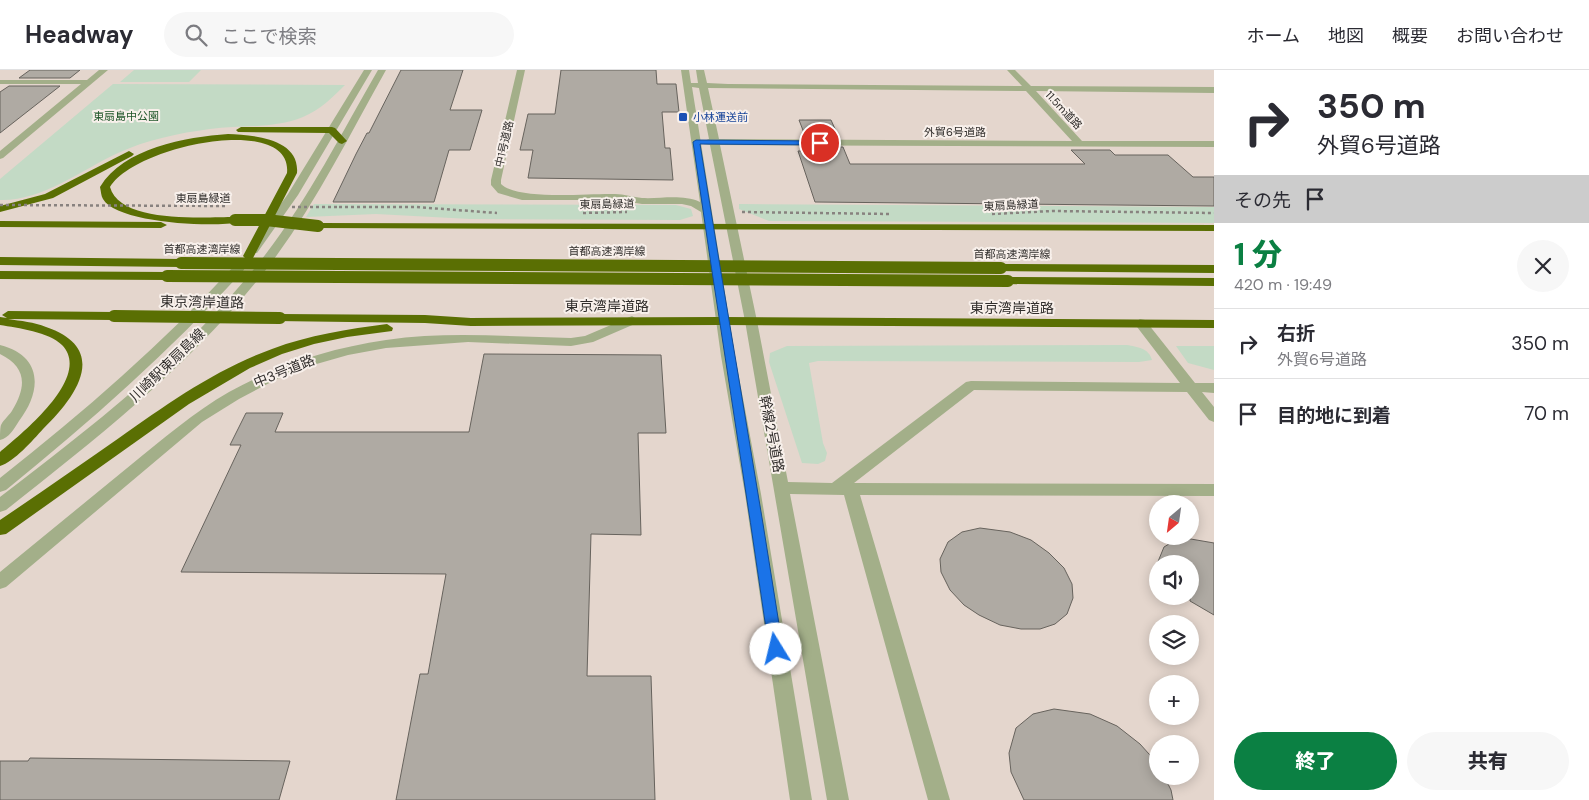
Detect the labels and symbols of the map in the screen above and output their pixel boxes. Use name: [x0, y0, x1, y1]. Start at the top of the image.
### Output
street label: 11.5m道路: [1043, 88, 1085, 132]
park label: 東扇島中公園: [93, 109, 159, 123]
place label: 小林運送前: [693, 110, 748, 124]
marker: 小林運送前: [677, 111, 689, 123]
street label: 中1号道路: [492, 119, 516, 169]
pin: [799, 122, 841, 164]
street label: 外貿6号道路: [924, 125, 986, 139]
street label: 東扇島緑道: [176, 191, 231, 205]
street label: 東扇島緑道: [579, 197, 635, 211]
street label: 東扇島緑道: [983, 197, 1039, 213]
street label: 首都高速湾岸線: [164, 242, 241, 256]
street label: 首都高速湾岸線: [569, 244, 646, 258]
street label: 首都高速湾岸線: [974, 247, 1051, 261]
street label: 東京湾岸道路: [160, 292, 244, 312]
street label: 東京湾岸道路: [565, 297, 649, 315]
street label: 東京湾岸道路: [970, 299, 1054, 317]
street label: 川崎駅東扇島線: [126, 324, 208, 406]
street label: 中3号道路: [251, 351, 317, 391]
street label: 幹線2号道路: [756, 394, 788, 474]
north arrow: [1149, 495, 1199, 545]
position arrow: [749, 622, 801, 674]

